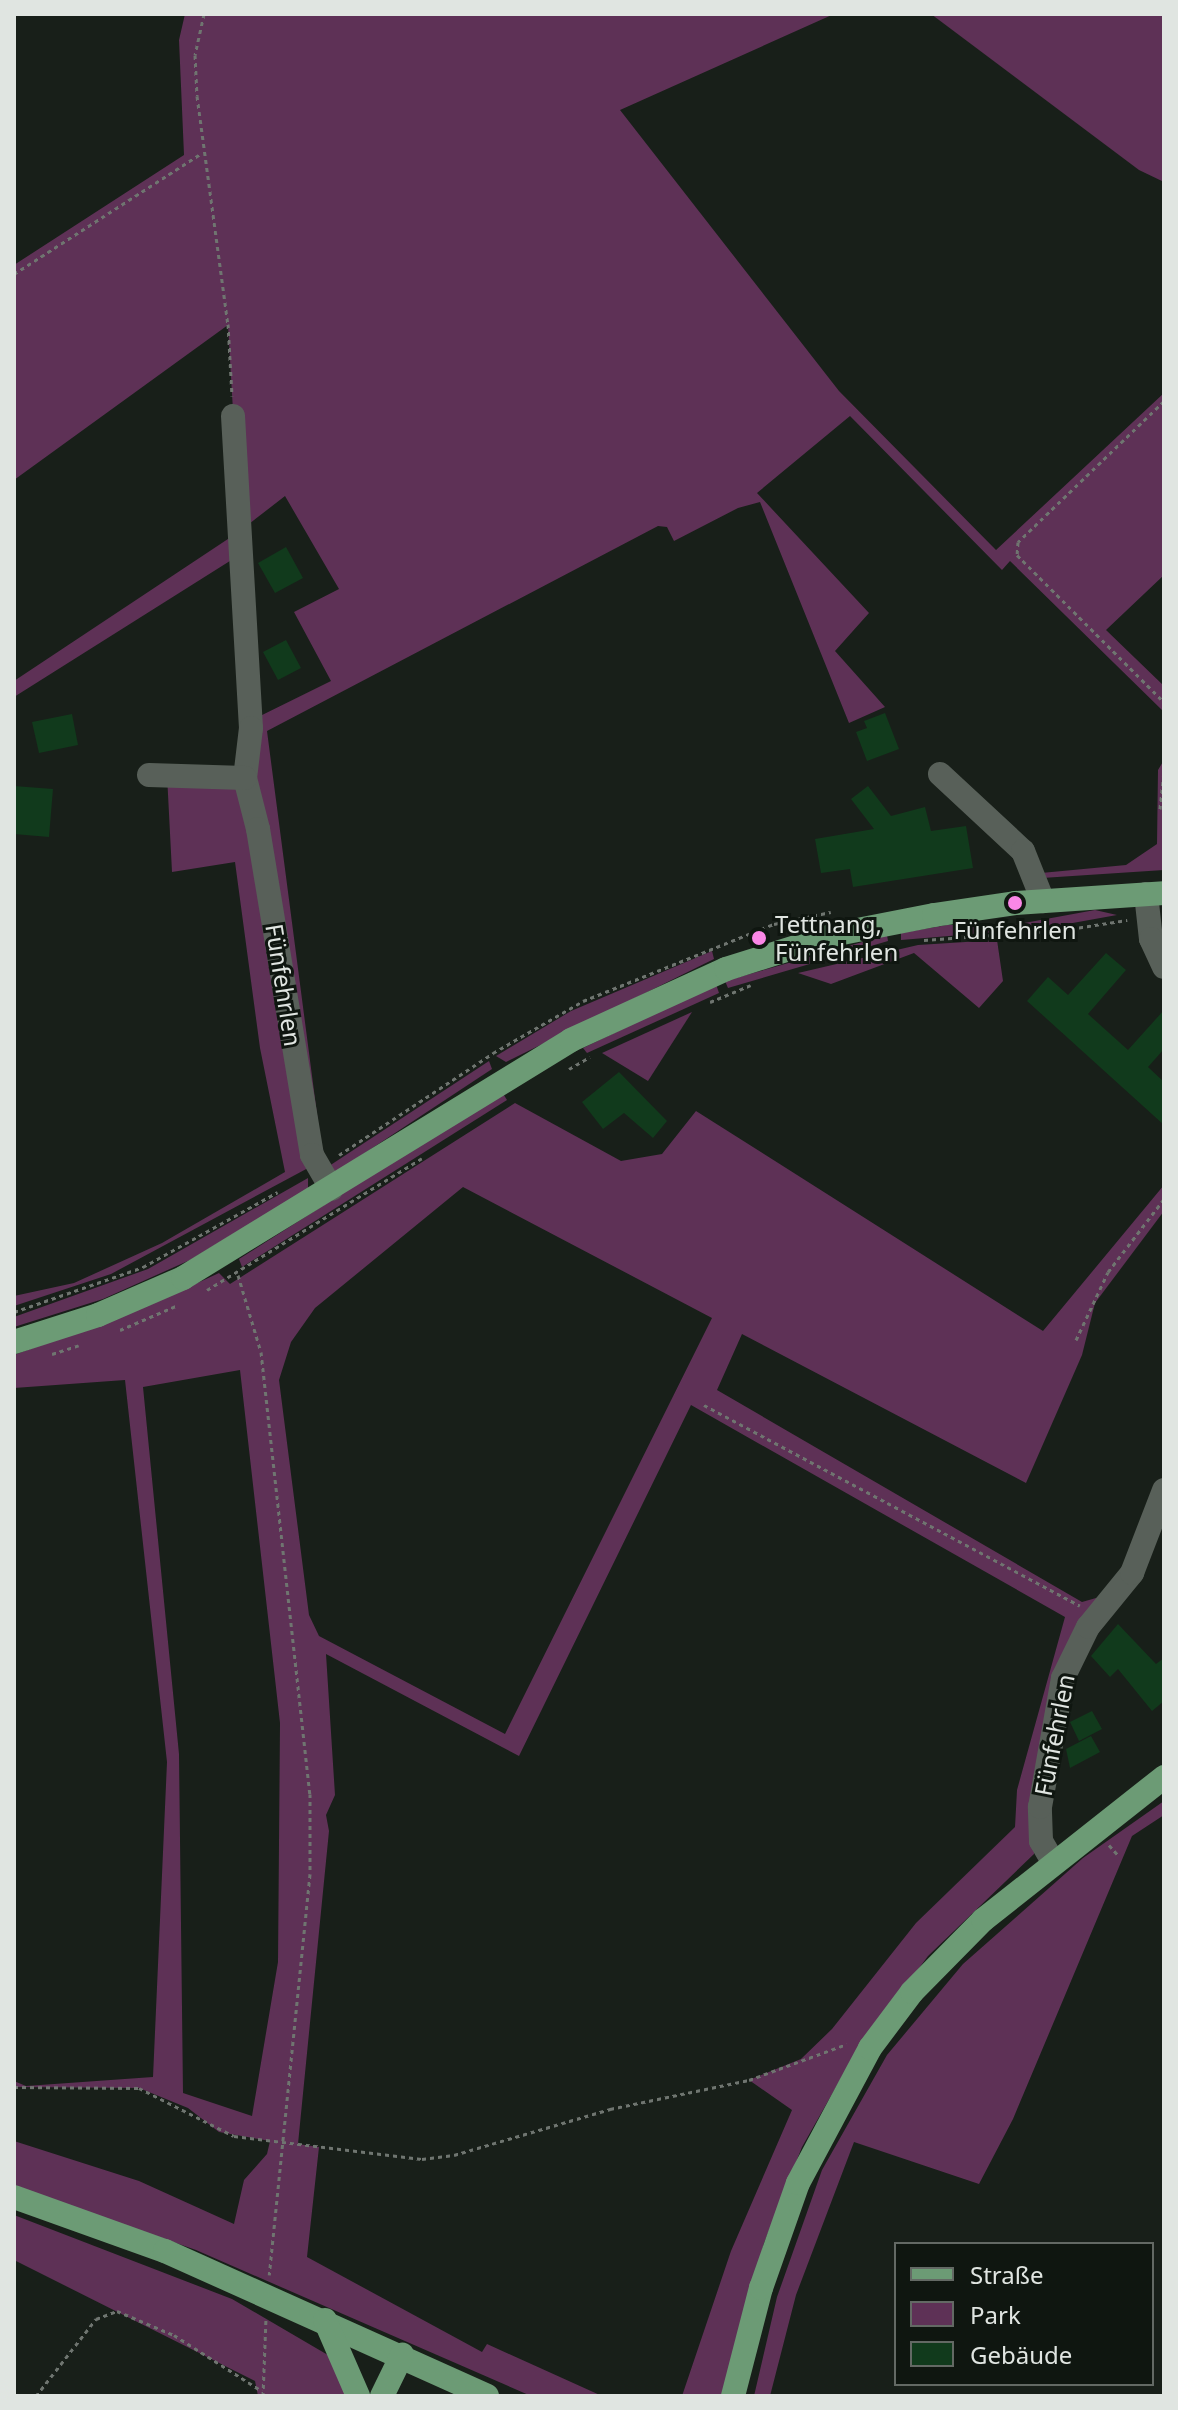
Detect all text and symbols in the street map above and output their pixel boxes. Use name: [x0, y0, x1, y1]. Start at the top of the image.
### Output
marker: Fünfehrlen: [1006, 894, 1024, 912]
place label: Tettnang, Fünfehrlen: [775, 910, 898, 966]
place label: Fünfehrlen: [953, 916, 1077, 944]
street label: Fünfehrlen: [260, 922, 308, 1048]
marker: Tettnang, Fünfehrlen: [750, 929, 768, 947]
street label: Fünfehrlen: [1028, 1672, 1080, 1798]
legend: [894, 2242, 1154, 2386]
text: Straße: [970, 2258, 1043, 2291]
text: Park: [970, 2298, 1021, 2331]
text: Gebäude: [970, 2338, 1072, 2371]

